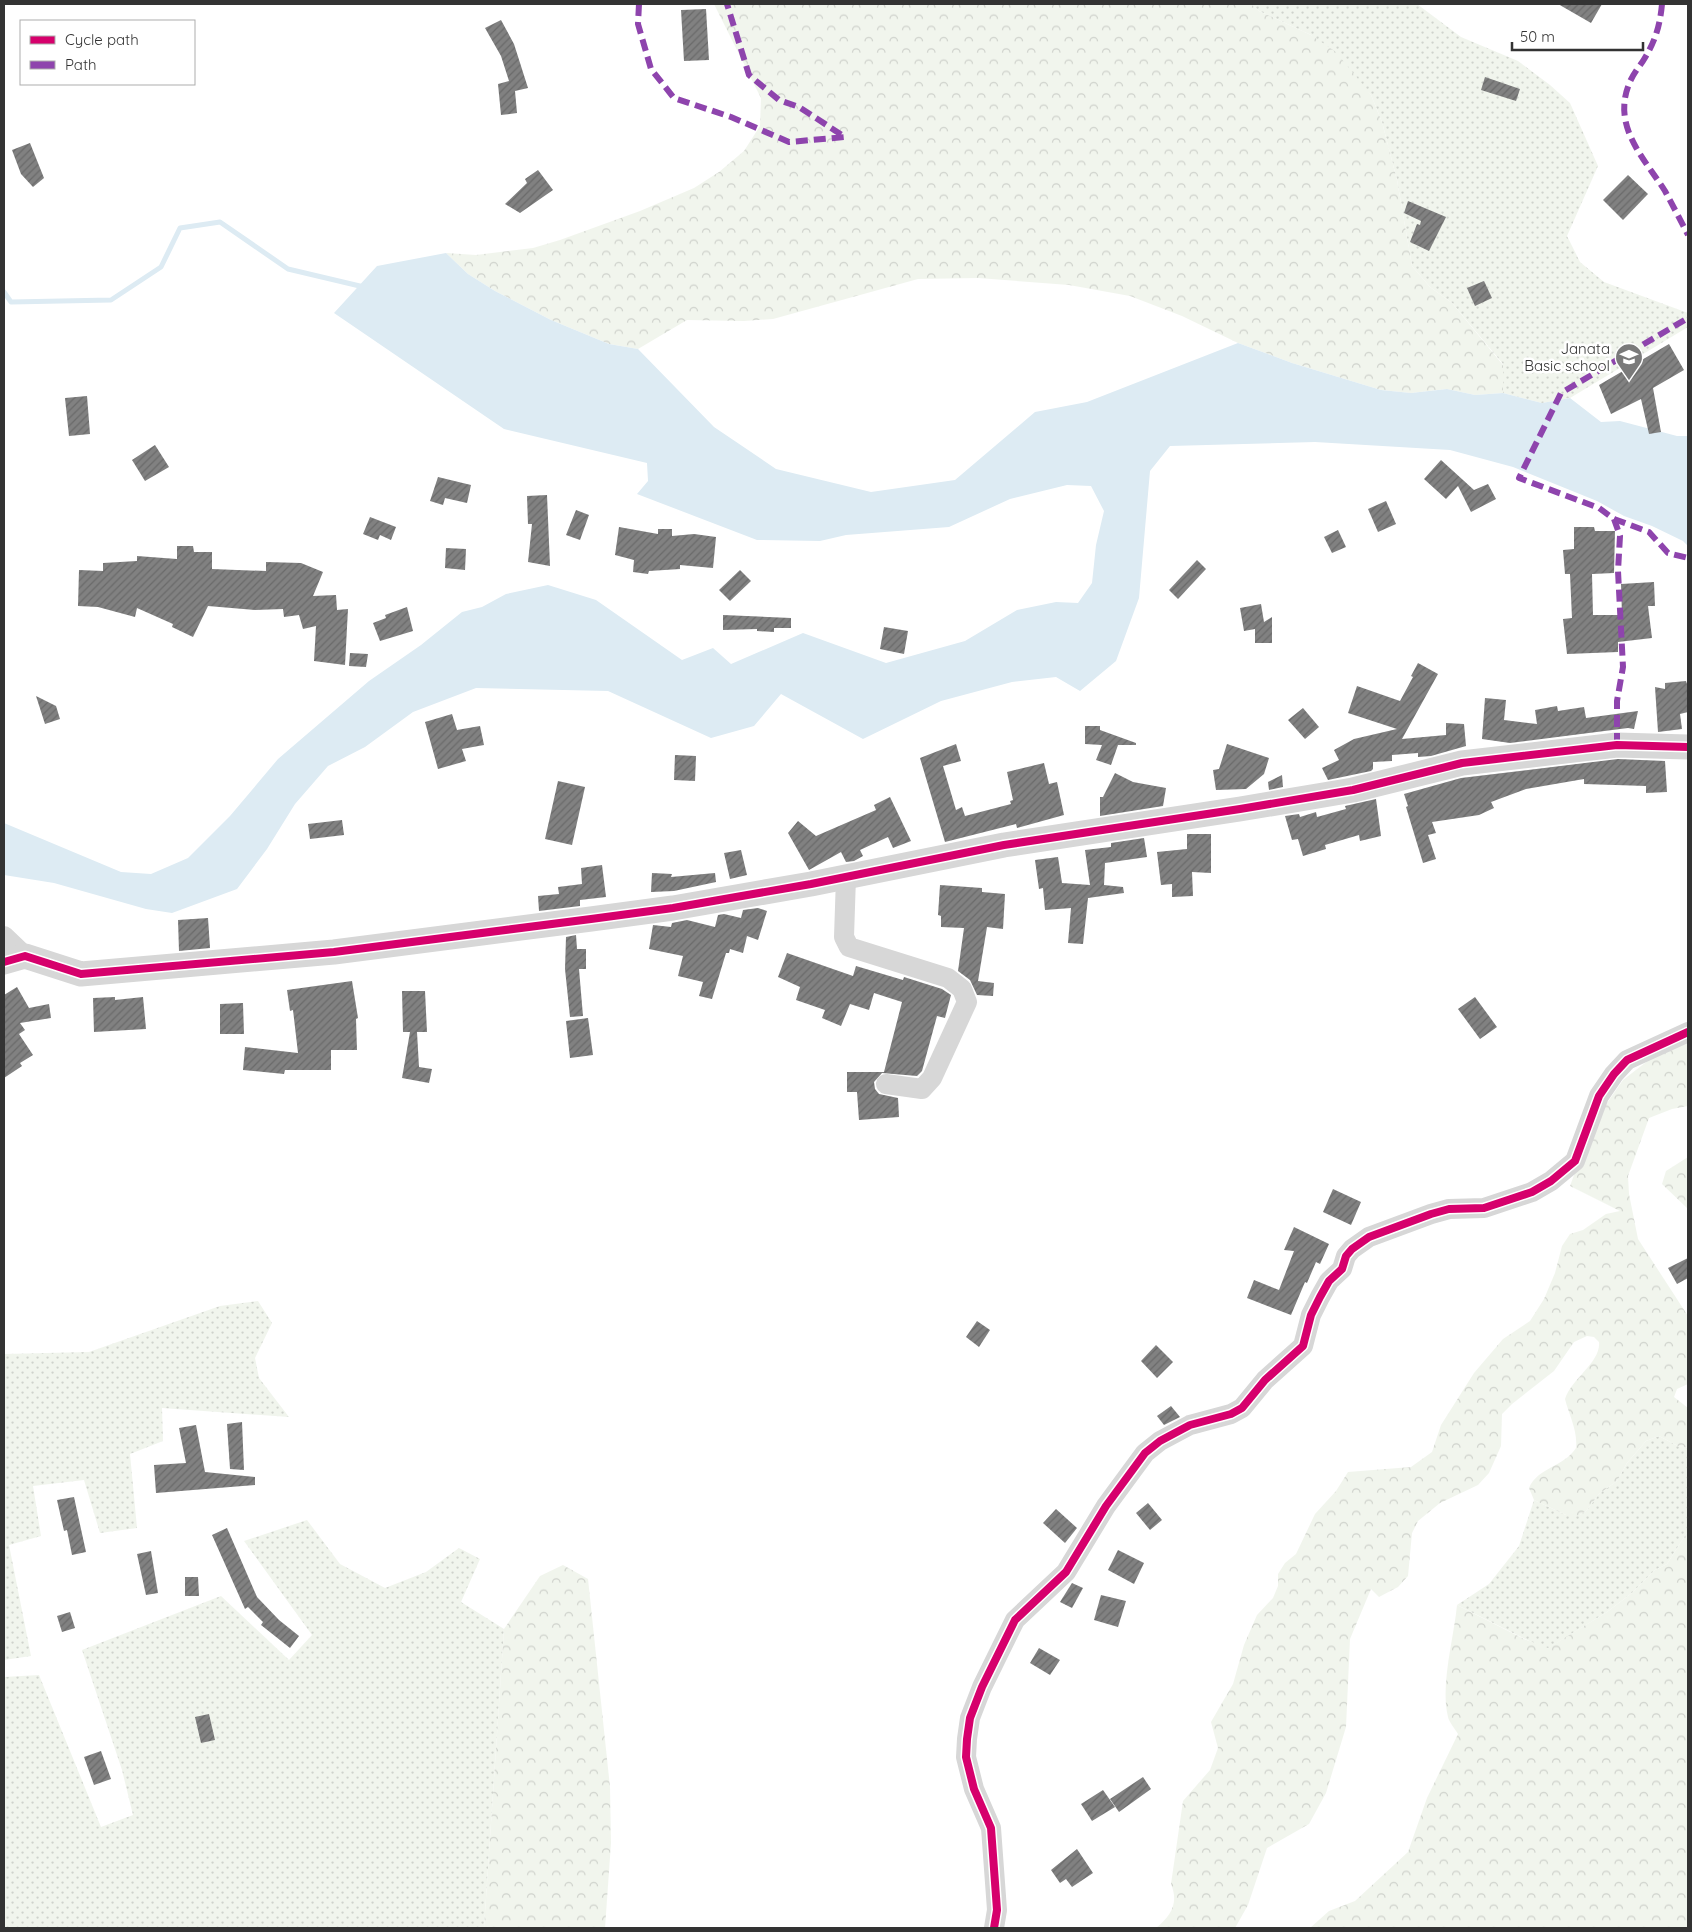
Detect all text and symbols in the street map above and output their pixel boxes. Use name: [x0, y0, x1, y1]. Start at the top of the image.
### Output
legend: [20, 20, 195, 85]
scale bar: [1512, 20, 1643, 52]
text: 50 m: [1520, 27, 1555, 46]
text: Cycle path: [65, 30, 139, 49]
text: Path: [65, 55, 97, 74]
place label: Janata Basic school: [1524, 339, 1610, 375]
school or university icon: Janata Basic school: [1614, 342, 1644, 381]

